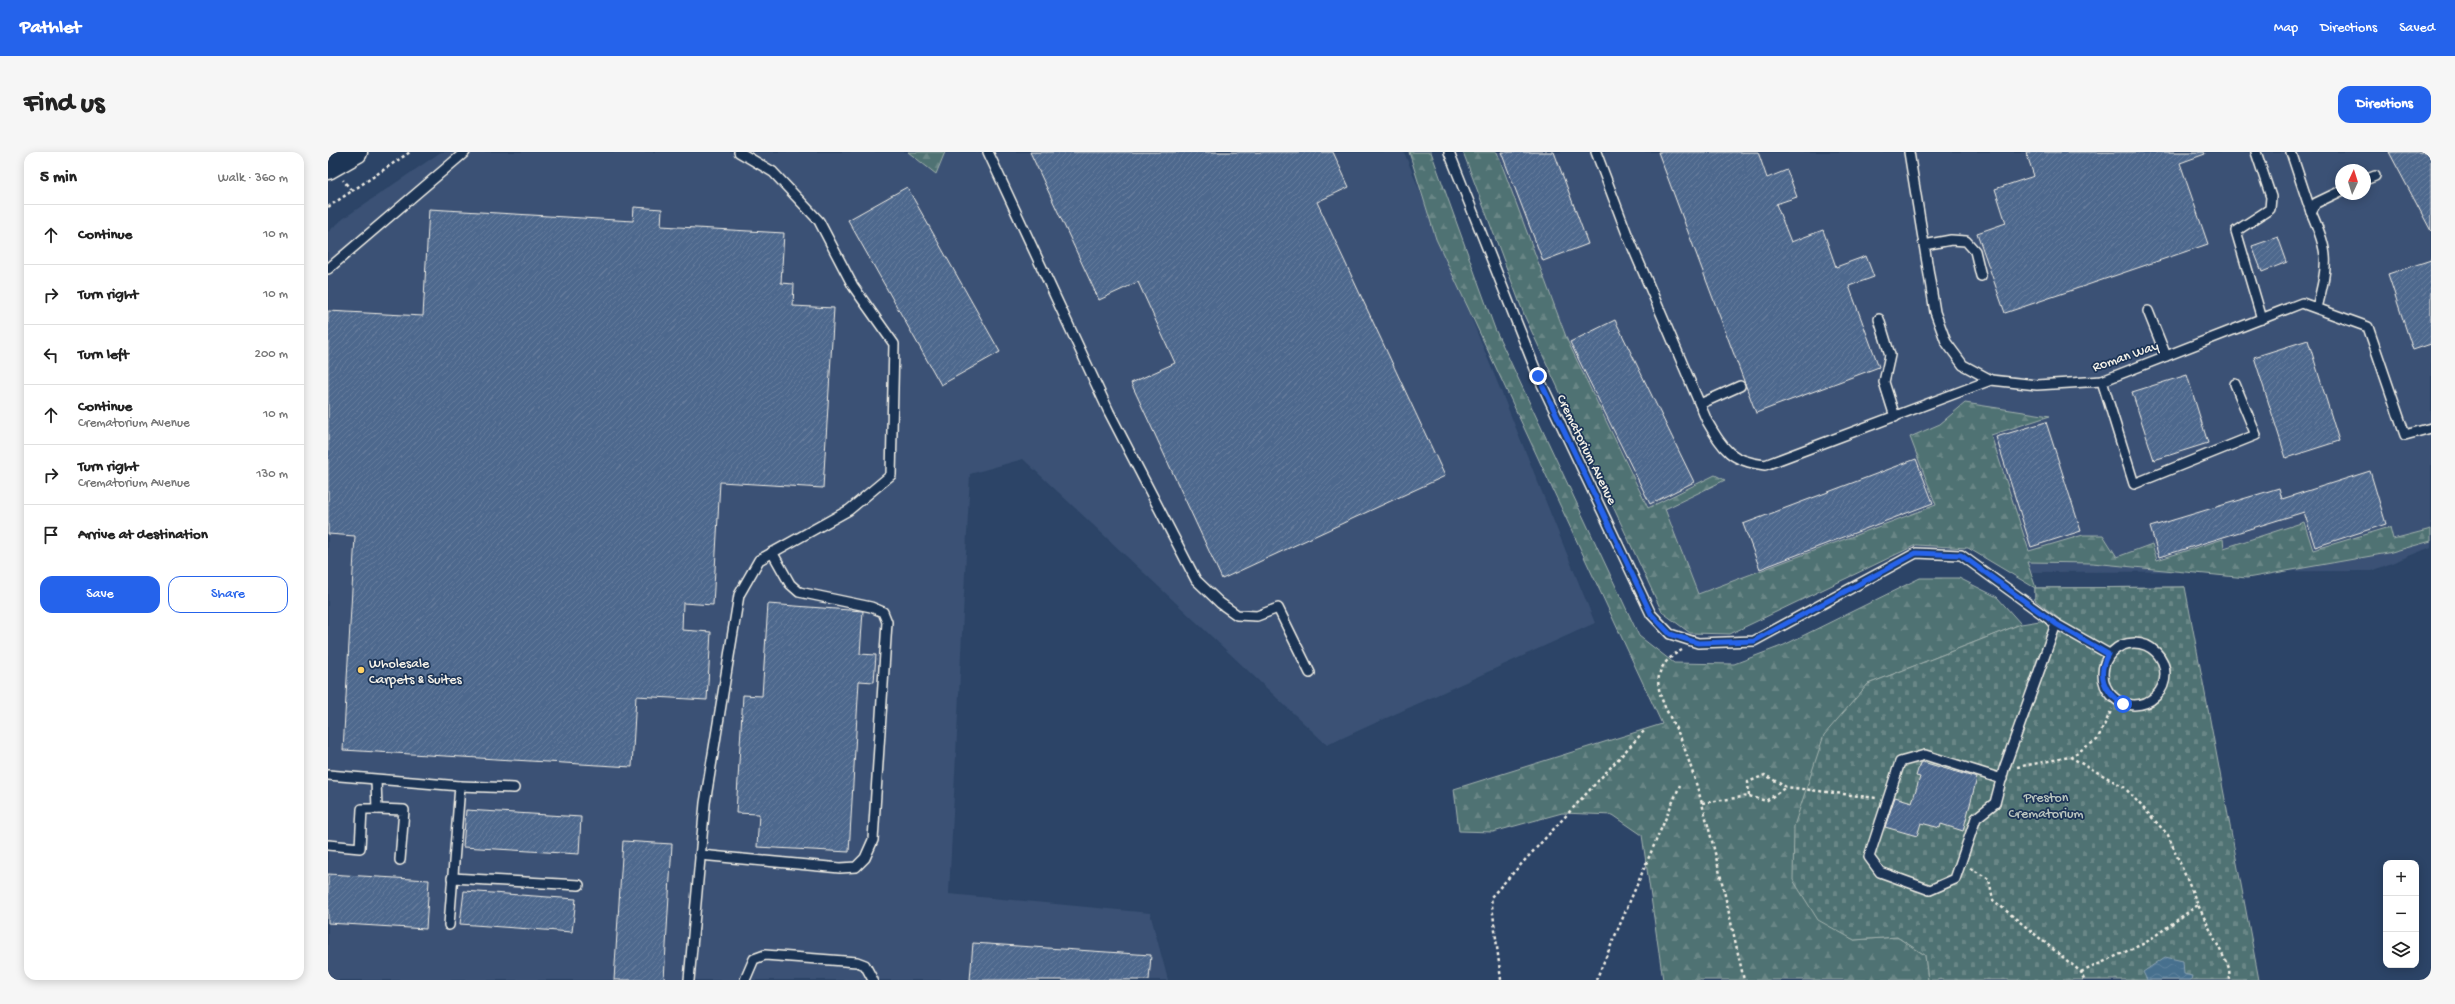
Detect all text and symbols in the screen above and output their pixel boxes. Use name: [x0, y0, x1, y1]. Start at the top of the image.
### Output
text: Pathlet: [20, 17, 81, 40]
text: Map: [2274, 20, 2298, 37]
text: Directions: [2320, 20, 2377, 37]
text: Saved: [2399, 20, 2435, 37]
button: Directions: [2338, 86, 2431, 123]
text: Find us: [24, 88, 104, 121]
north arrow: [2335, 164, 2371, 200]
text: 5 min: [40, 168, 77, 188]
text: Walk · 360 m: [218, 171, 288, 186]
icon: ahead: [40, 224, 62, 246]
text: Continue: [78, 226, 132, 244]
text: 10 m: [263, 227, 288, 242]
icon: right: [40, 284, 62, 306]
text: Turn right: [78, 286, 138, 304]
text: 10 m: [263, 287, 288, 302]
street label: Roman Way: [2090, 338, 2161, 377]
icon: left: [40, 344, 62, 366]
text: Turn left: [78, 346, 129, 364]
text: 200 m: [255, 347, 288, 362]
route end: [1529, 367, 1547, 385]
street label: Crematorium Avenue: [1552, 392, 1620, 509]
text: Continue: [78, 398, 132, 416]
icon: ahead: [40, 404, 62, 426]
text: 10 m: [263, 407, 288, 422]
text: Crematorium Avenue: [78, 416, 190, 431]
text: Turn right: [78, 458, 138, 476]
icon: right: [40, 464, 62, 486]
text: 130 m: [256, 467, 288, 482]
text: Crematorium Avenue: [78, 476, 190, 491]
icon: arrive: [40, 524, 62, 546]
text: Arrive at destination: [78, 526, 208, 544]
button: Save: [40, 576, 160, 613]
button: Share: [168, 576, 288, 613]
place label: Wholesale Carpets & Suites: [369, 656, 462, 689]
marker: Wholesale Carpets & Suites: [356, 665, 366, 675]
route start: [2114, 695, 2132, 713]
park label: Preston Crematorium: [2009, 790, 2084, 823]
map controls: [2383, 860, 2419, 968]
button: +: [2383, 860, 2419, 896]
button: −: [2383, 896, 2419, 932]
button: layers: [2383, 932, 2419, 968]

